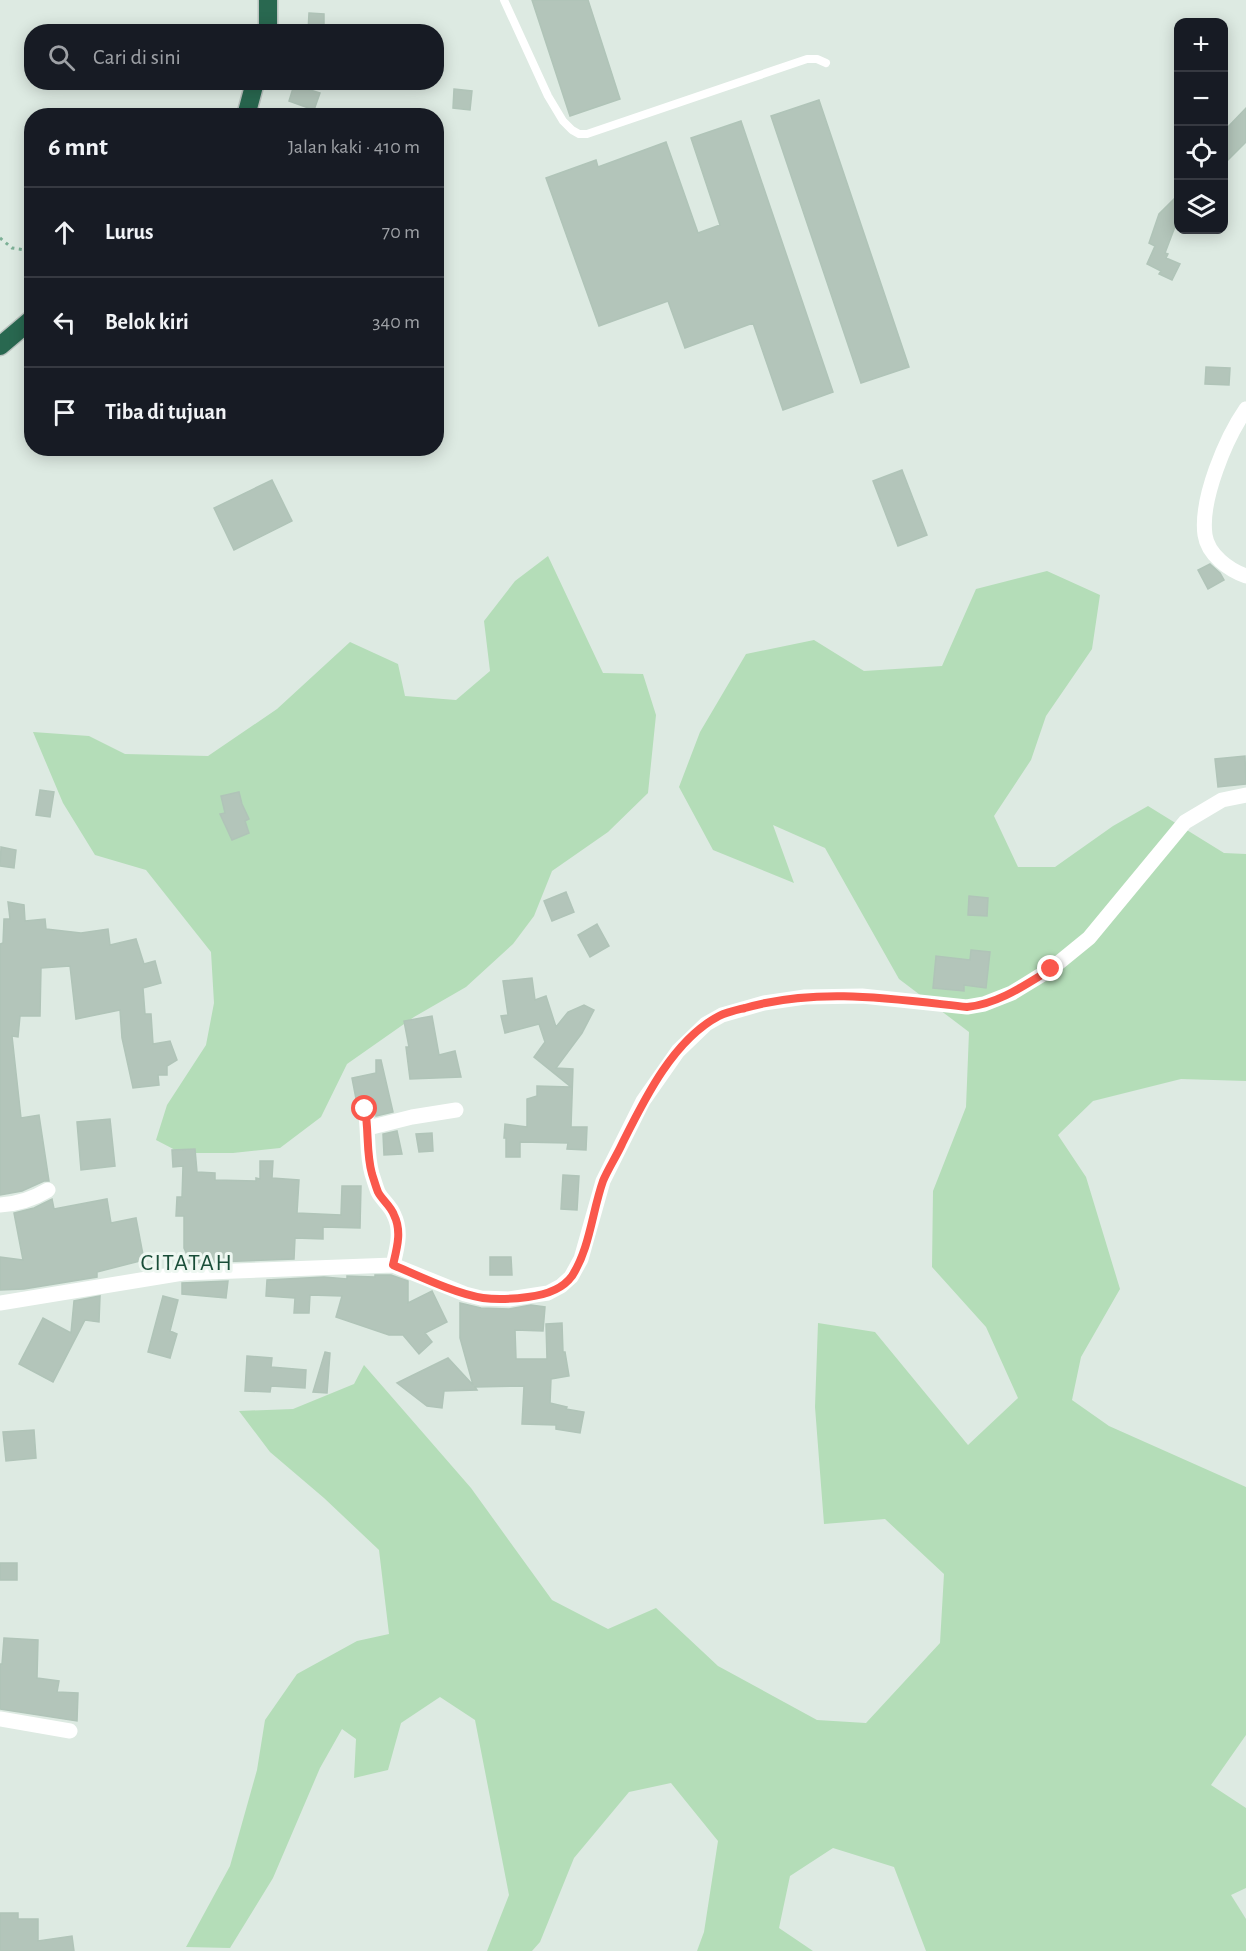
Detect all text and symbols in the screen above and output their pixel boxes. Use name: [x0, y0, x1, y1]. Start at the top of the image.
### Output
map controls: [1174, 18, 1228, 234]
button: +: [1174, 18, 1228, 72]
search box: [24, 24, 444, 90]
icon: search: [45, 41, 78, 74]
text: Cari di sini: [93, 46, 181, 68]
button: −: [1174, 72, 1228, 126]
button: locate: [1174, 126, 1228, 180]
text: 6 mnt: [48, 134, 108, 160]
text: Jalan kaki · 410 m: [288, 137, 420, 157]
button: layers: [1174, 180, 1228, 234]
icon: ahead: [48, 216, 81, 249]
text: Lurus: [105, 221, 154, 243]
text: 70 m: [382, 222, 420, 242]
icon: left: [48, 306, 81, 339]
text: Belok kiri: [105, 311, 189, 333]
text: 340 m: [372, 312, 420, 332]
icon: arrive: [48, 396, 81, 429]
text: Tiba di tujuan: [105, 401, 227, 423]
route end: [1037, 955, 1063, 981]
route start: [351, 1095, 377, 1121]
district label: CITATAH: [141, 1251, 233, 1275]

